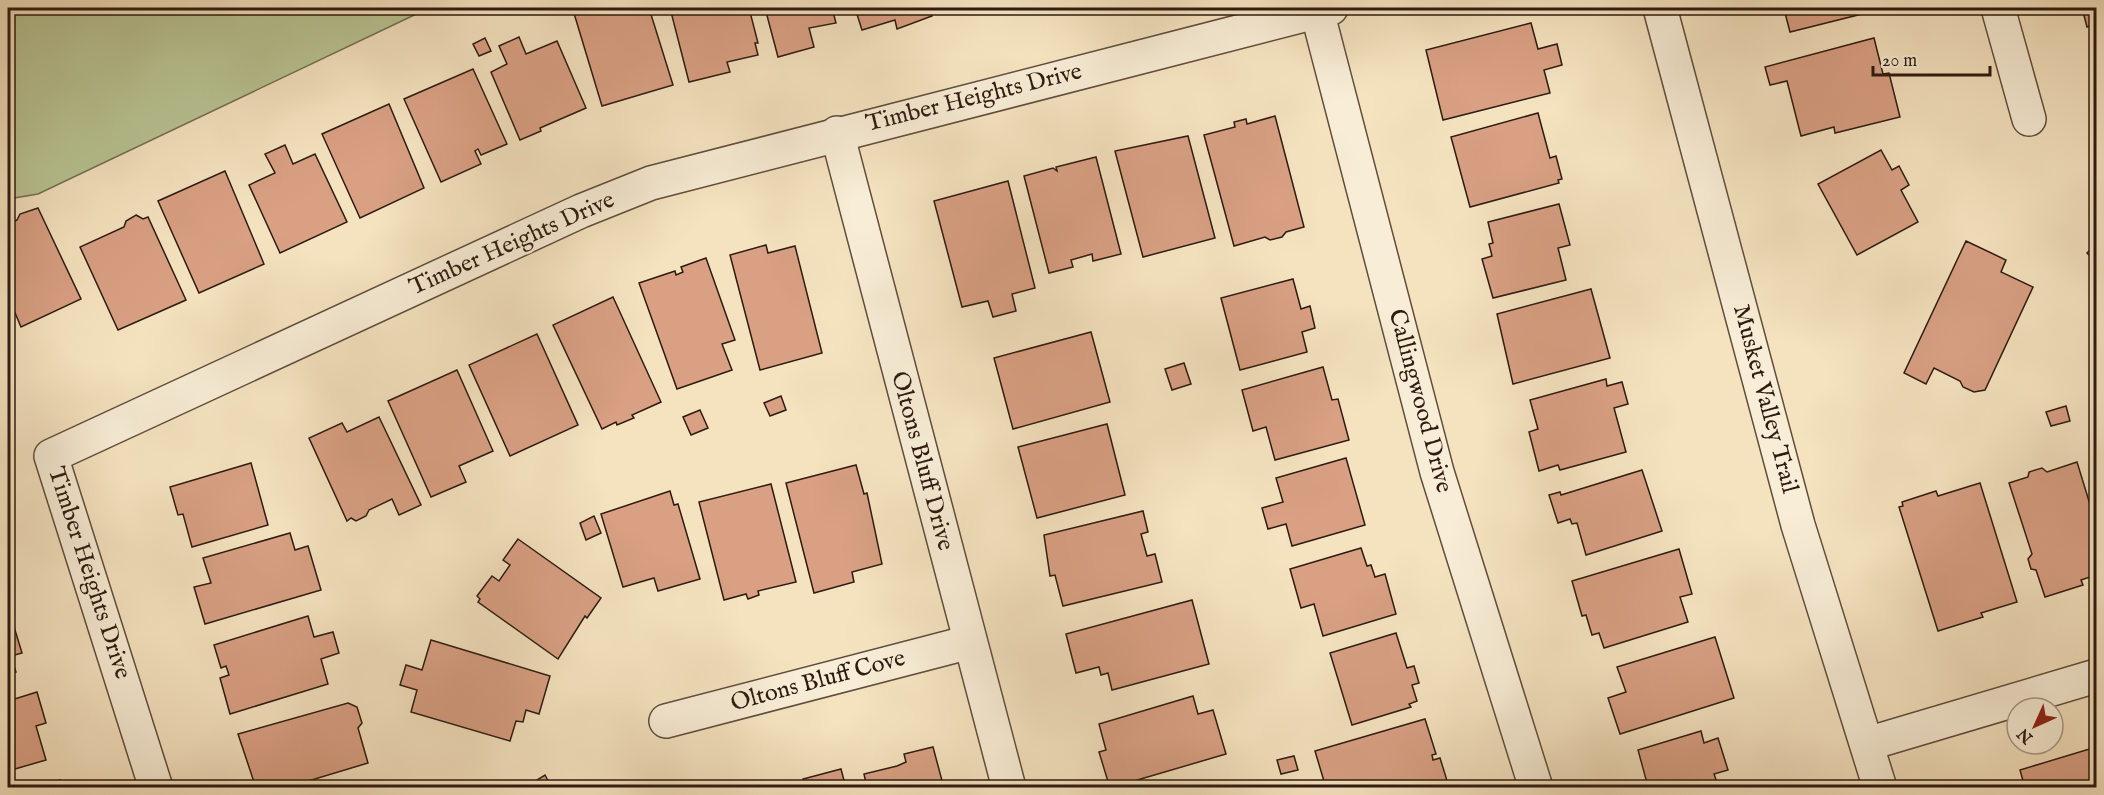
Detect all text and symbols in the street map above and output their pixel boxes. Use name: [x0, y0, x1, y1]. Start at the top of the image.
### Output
scale bar: [1873, 39, 1990, 77]
text: 20 m: [1882, 50, 1917, 73]
street label: Timber Heights Drive: [863, 56, 1085, 140]
street label: Timber Heights Drive: [405, 185, 619, 303]
street label: Musket Valley Trail: [1725, 301, 1805, 497]
street label: Callingwood Drive: [1381, 306, 1459, 496]
street label: Oltons Bluff Drive: [883, 368, 961, 554]
street label: Timber Heights Drive: [40, 463, 138, 683]
street label: Oltons Bluff Cove: [727, 643, 909, 719]
north arrow: [2005, 696, 2065, 756]
text: N: [2014, 723, 2038, 748]

